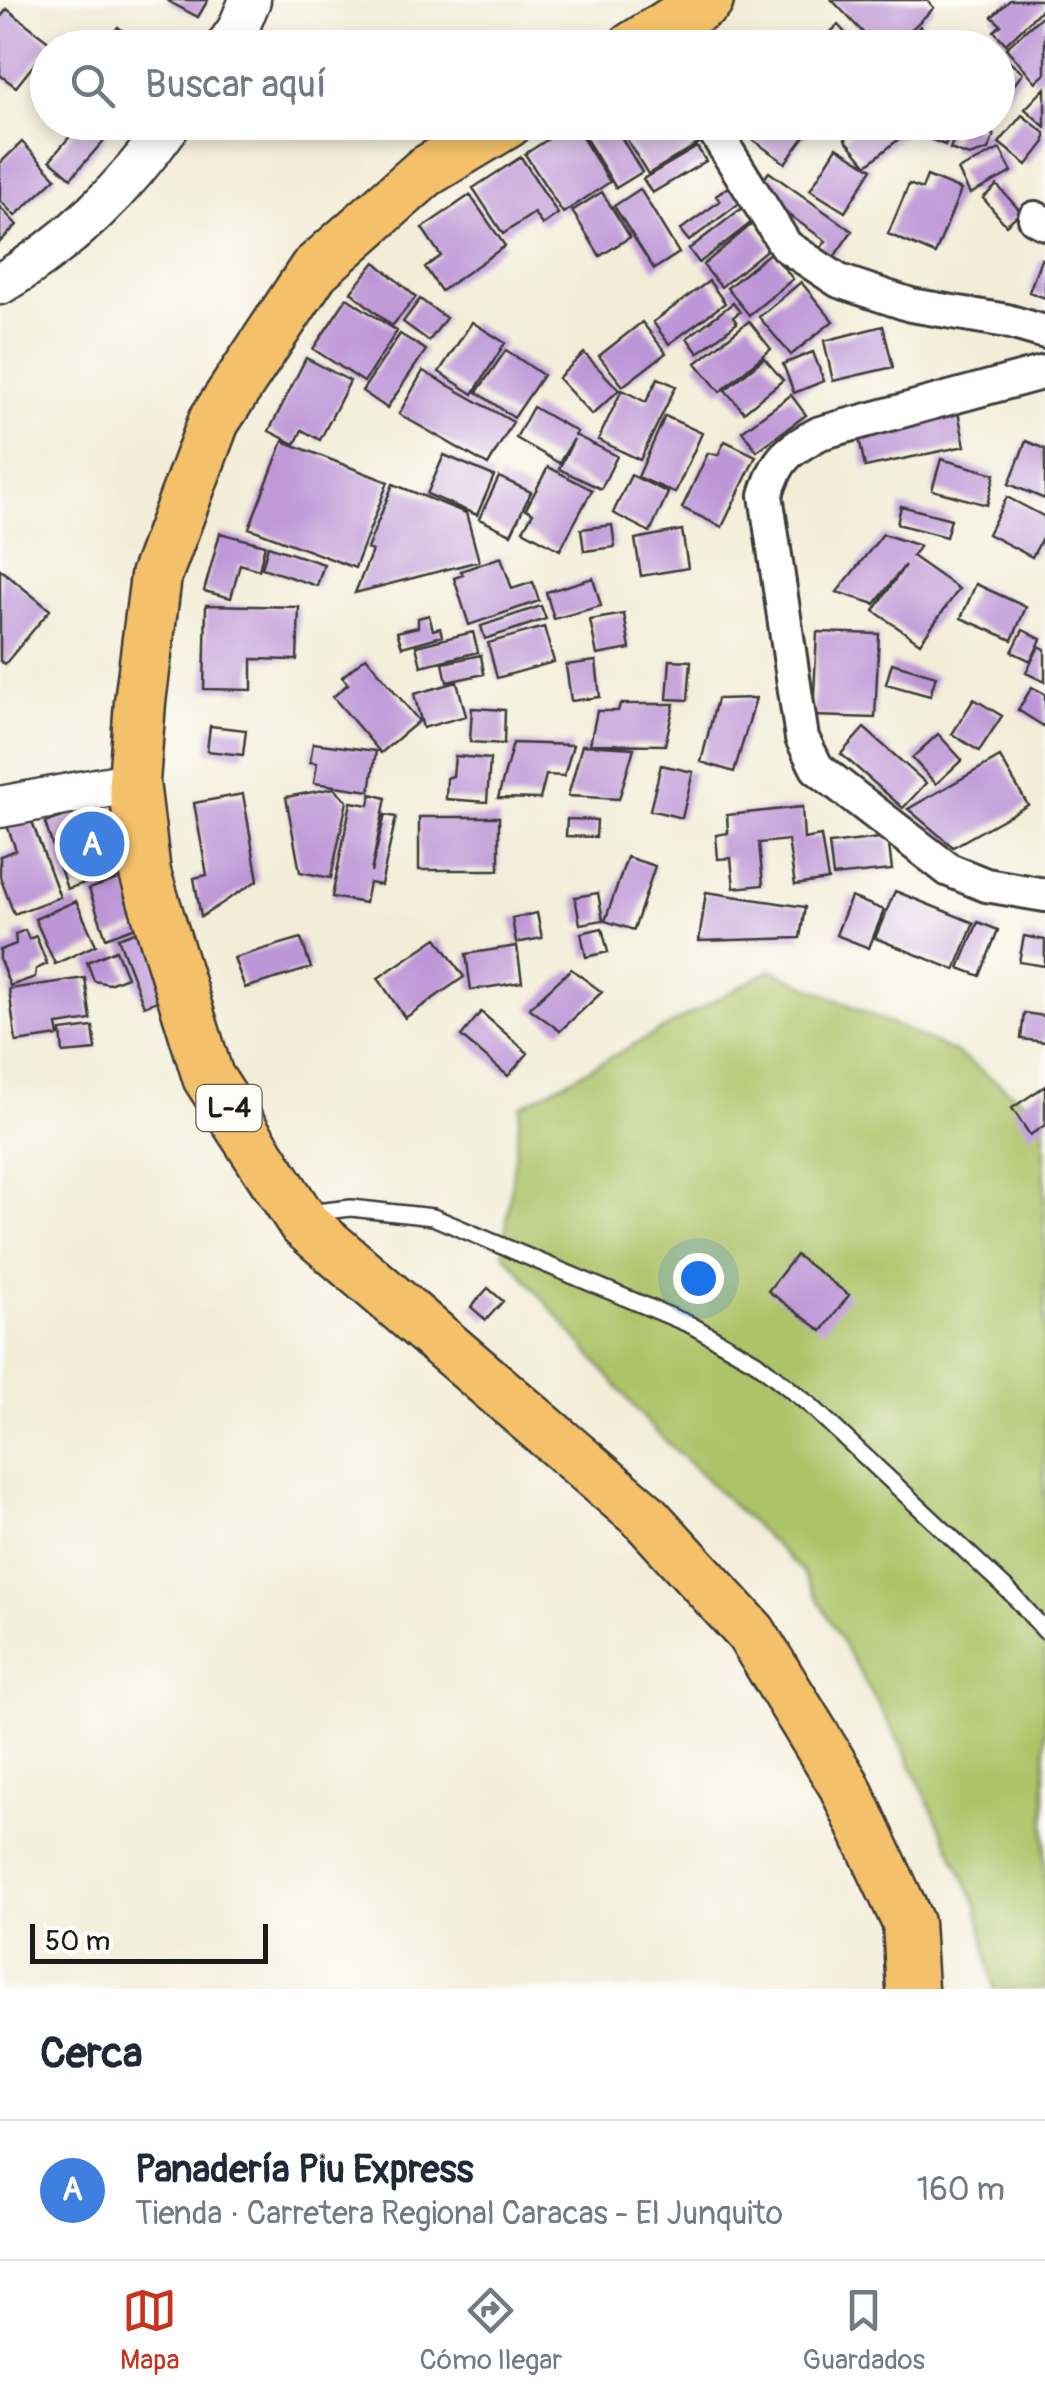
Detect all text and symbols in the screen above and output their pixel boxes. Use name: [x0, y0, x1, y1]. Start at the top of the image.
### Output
search box: [30, 30, 1015, 140]
icon: search: [65, 58, 120, 113]
text: Buscar aquí: [145, 61, 327, 109]
pin: A: [59, 806, 124, 882]
road number: L-4: [196, 1085, 262, 1131]
your location: [673, 1253, 724, 1304]
scale bar: [30, 1919, 268, 1964]
text: 50 m: [45, 1924, 110, 1959]
text: Cerca: [40, 2028, 142, 2080]
text: Panadería Piu Express: [135, 2146, 473, 2194]
text: A: [62, 2170, 83, 2210]
text: 160 m: [917, 2170, 1005, 2210]
text: Tienda · Carretera Regional Caracas - El Junquito: [135, 2194, 783, 2234]
tab: Mapa: [120, 2283, 179, 2378]
tab: Cómo llegar: [420, 2283, 562, 2378]
tab: Guardados: [802, 2283, 925, 2378]

